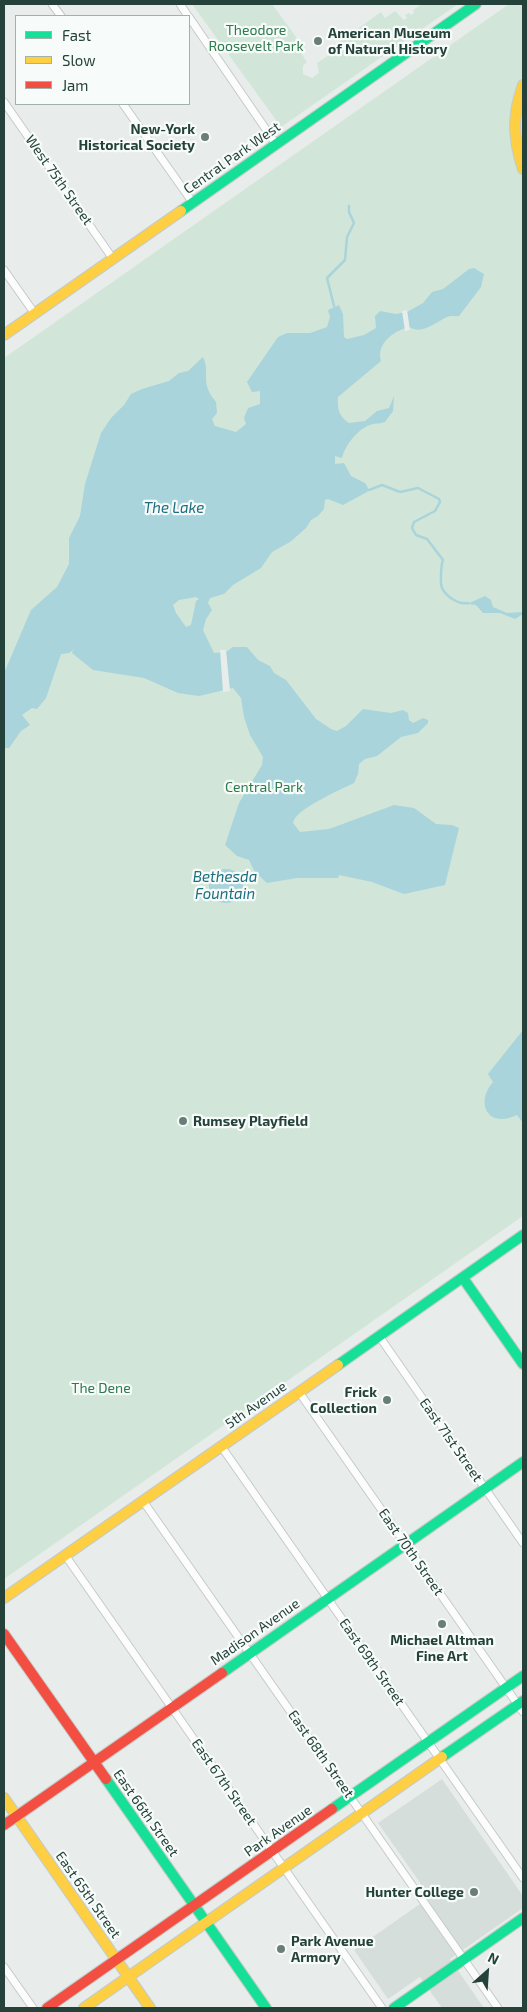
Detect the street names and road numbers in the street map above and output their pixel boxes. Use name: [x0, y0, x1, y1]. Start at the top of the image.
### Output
street label: Central Park West: [180, 118, 284, 198]
street label: West 75th Street: [22, 132, 96, 228]
street label: 5th Avenue: [222, 1378, 290, 1432]
street label: East 71st Street: [416, 1395, 486, 1485]
street label: East 70th Street: [375, 1505, 447, 1599]
street label: Madison Avenue: [207, 1595, 303, 1669]
street label: East 69th Street: [336, 1615, 408, 1709]
street label: East 68th Street: [285, 1707, 357, 1801]
street label: East 67th Street: [188, 1736, 260, 1828]
street label: East 66th Street: [110, 1766, 182, 1860]
street label: Park Avenue: [241, 1802, 315, 1860]
street label: East 65th Street: [52, 1848, 124, 1942]

